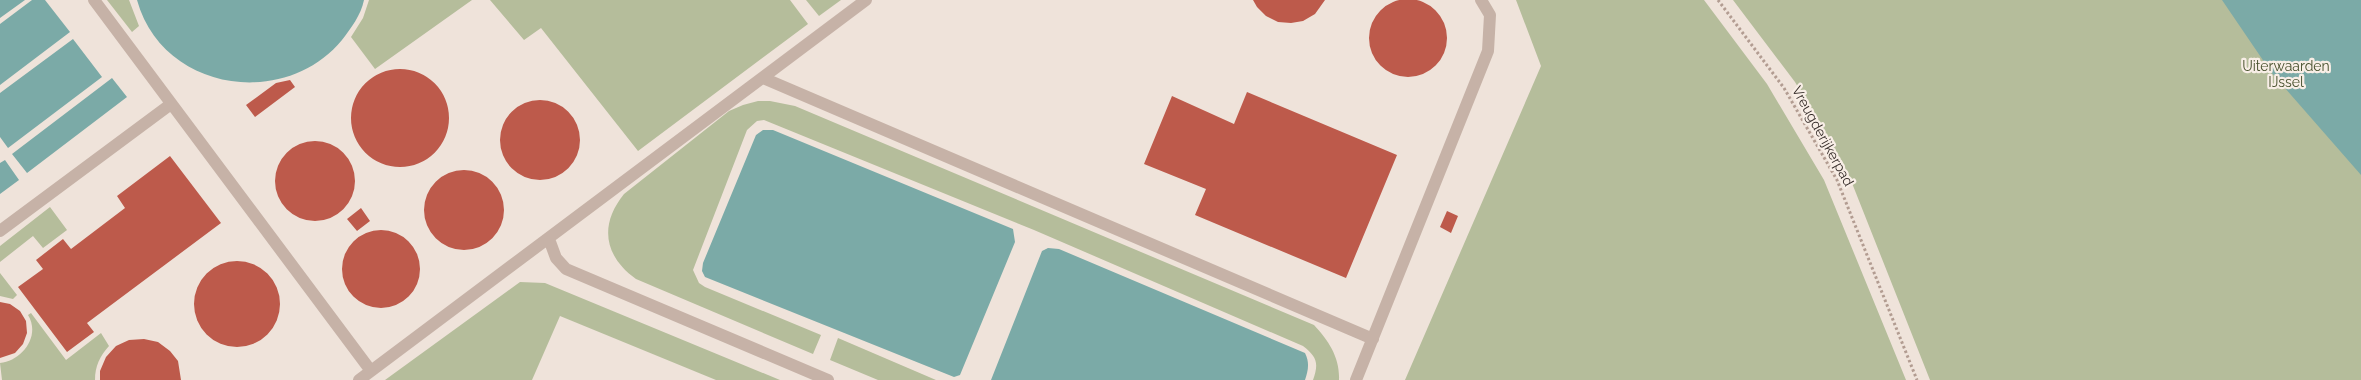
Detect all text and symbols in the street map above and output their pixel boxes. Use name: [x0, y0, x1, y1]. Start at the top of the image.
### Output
park label: Uiterwaarden IJssel: [2242, 58, 2330, 90]
street label: Vreugderijkerpad: [1789, 83, 1857, 189]

